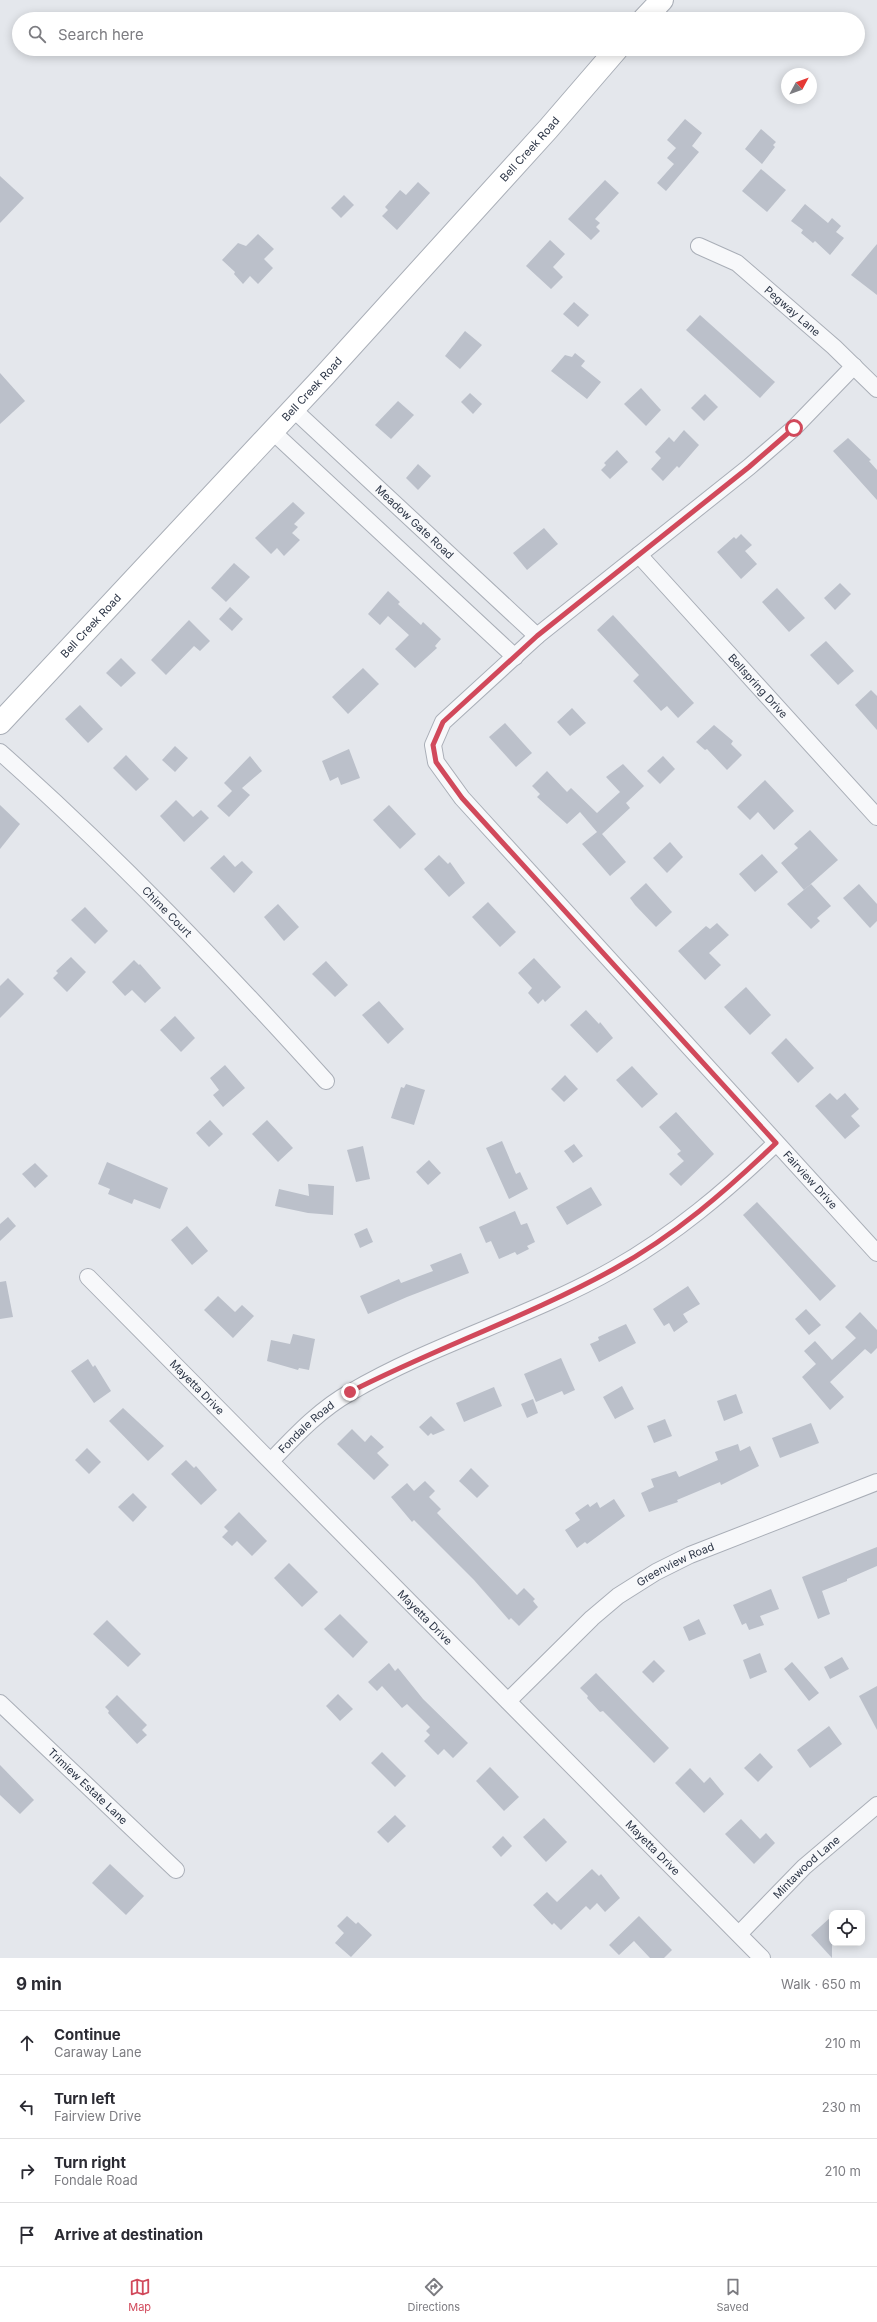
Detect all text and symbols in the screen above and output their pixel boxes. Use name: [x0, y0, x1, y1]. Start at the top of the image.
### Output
search box: [12, 12, 865, 56]
icon: search: [26, 23, 48, 45]
text: Search here: [58, 25, 144, 44]
north arrow: [781, 68, 817, 104]
street label: Bell Creek Road: [497, 114, 563, 184]
street label: Pegway Lane: [762, 283, 823, 339]
street label: Bell Creek Road: [279, 354, 345, 424]
route start: [785, 419, 803, 437]
street label: Meadow Gate Road: [372, 482, 457, 562]
street label: Bell Creek Road: [57, 591, 124, 661]
street label: Bellspring Drive: [725, 651, 791, 721]
street label: Chime Court: [139, 883, 195, 940]
street label: Fairview Drive: [780, 1148, 840, 1212]
street label: Mayetta Drive: [167, 1357, 227, 1418]
route end: [341, 1383, 359, 1401]
street label: Fondale Road: [275, 1398, 337, 1456]
street label: Greenview Road: [634, 1539, 716, 1589]
street label: Mayetta Drive: [395, 1587, 455, 1648]
street label: Trimiew Estate Lane: [45, 1745, 131, 1827]
street label: Mayetta Drive: [623, 1817, 683, 1878]
street label: Mintawood Lane: [770, 1833, 843, 1902]
map controls: [829, 1910, 865, 1946]
button: locate: [829, 1910, 865, 1946]
text: 9 min: [16, 1974, 62, 1994]
text: Walk · 650 m: [781, 1976, 861, 1992]
text: Continue: [54, 2025, 121, 2044]
icon: ahead: [16, 2032, 38, 2054]
text: 210 m: [825, 2035, 861, 2051]
text: Caraway Lane: [54, 2044, 142, 2060]
text: Turn left: [54, 2089, 115, 2108]
icon: left: [16, 2096, 38, 2118]
text: 230 m: [822, 2099, 861, 2115]
text: Fairview Drive: [54, 2108, 141, 2124]
text: Turn right: [54, 2153, 126, 2172]
icon: right: [16, 2160, 38, 2182]
text: 210 m: [825, 2163, 861, 2179]
text: Fondale Road: [54, 2172, 138, 2188]
icon: arrive: [16, 2224, 38, 2246]
text: Arrive at destination: [54, 2225, 203, 2244]
tab: Map: [128, 2276, 151, 2314]
tab: Directions: [408, 2276, 460, 2314]
tab: Saved: [717, 2276, 749, 2314]

